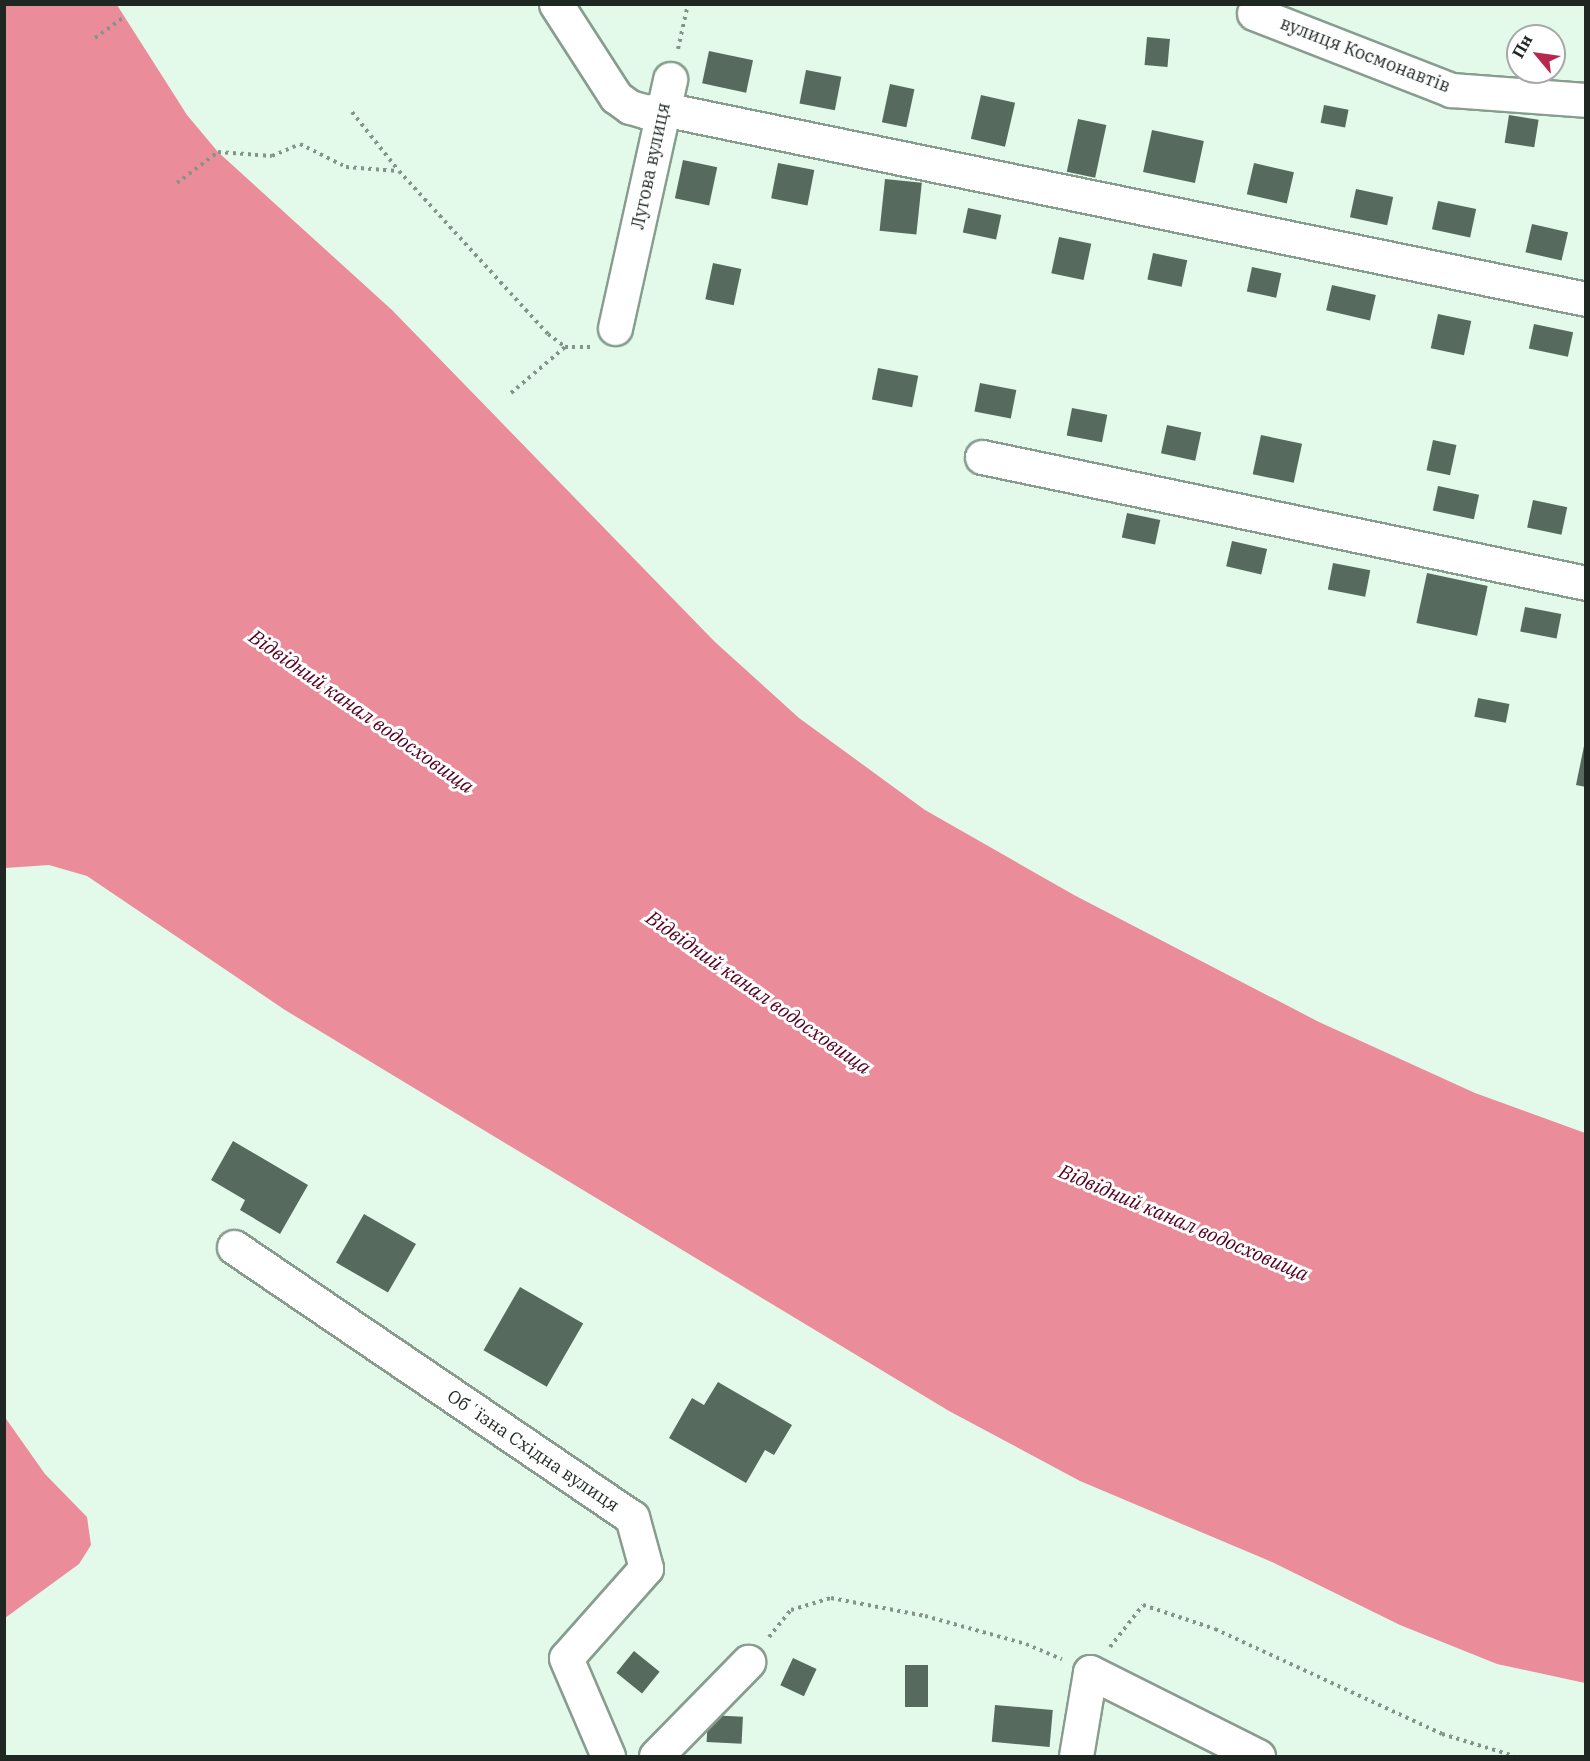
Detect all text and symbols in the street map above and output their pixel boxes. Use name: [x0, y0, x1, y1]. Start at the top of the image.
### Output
street label: вулиця Космонавтів: [1277, 13, 1453, 97]
north arrow: [1506, 24, 1566, 84]
text: Пн: [1507, 31, 1537, 62]
street label: Лугова вулиця: [627, 101, 675, 231]
water label: Відвідний канал водосховища: [245, 624, 479, 798]
water label: Відвідний канал водосховища: [642, 905, 876, 1079]
water label: Відвідний канал водосховища: [1056, 1158, 1312, 1286]
street label: Обʼїзна Східна вулиця: [443, 1385, 623, 1517]

